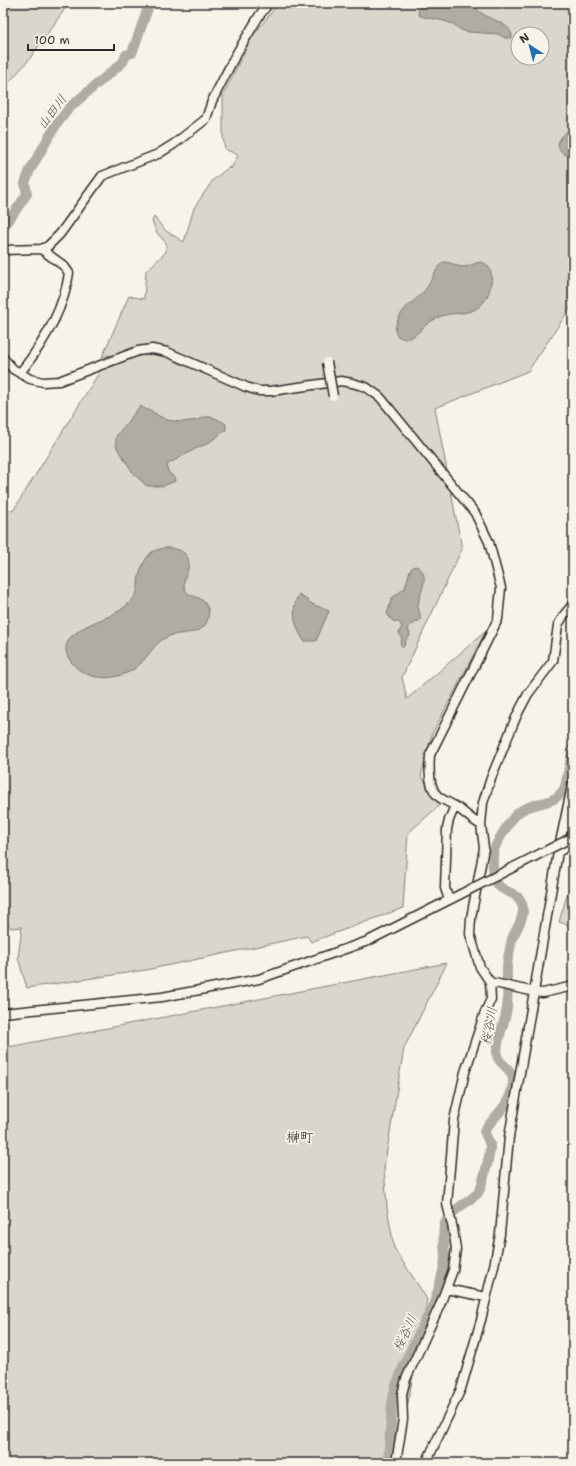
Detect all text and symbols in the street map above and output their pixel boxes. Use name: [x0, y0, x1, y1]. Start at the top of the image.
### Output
scale bar: [28, 26, 114, 52]
north arrow: [510, 26, 550, 66]
text: N: [516, 30, 533, 47]
text: 100 m: [34, 32, 70, 48]
water label: 山田川: [33, 91, 71, 133]
water label: 桜谷川: [477, 1005, 501, 1047]
district label: 榊町: [286, 1128, 314, 1146]
water label: 桜谷川: [389, 1312, 421, 1354]

